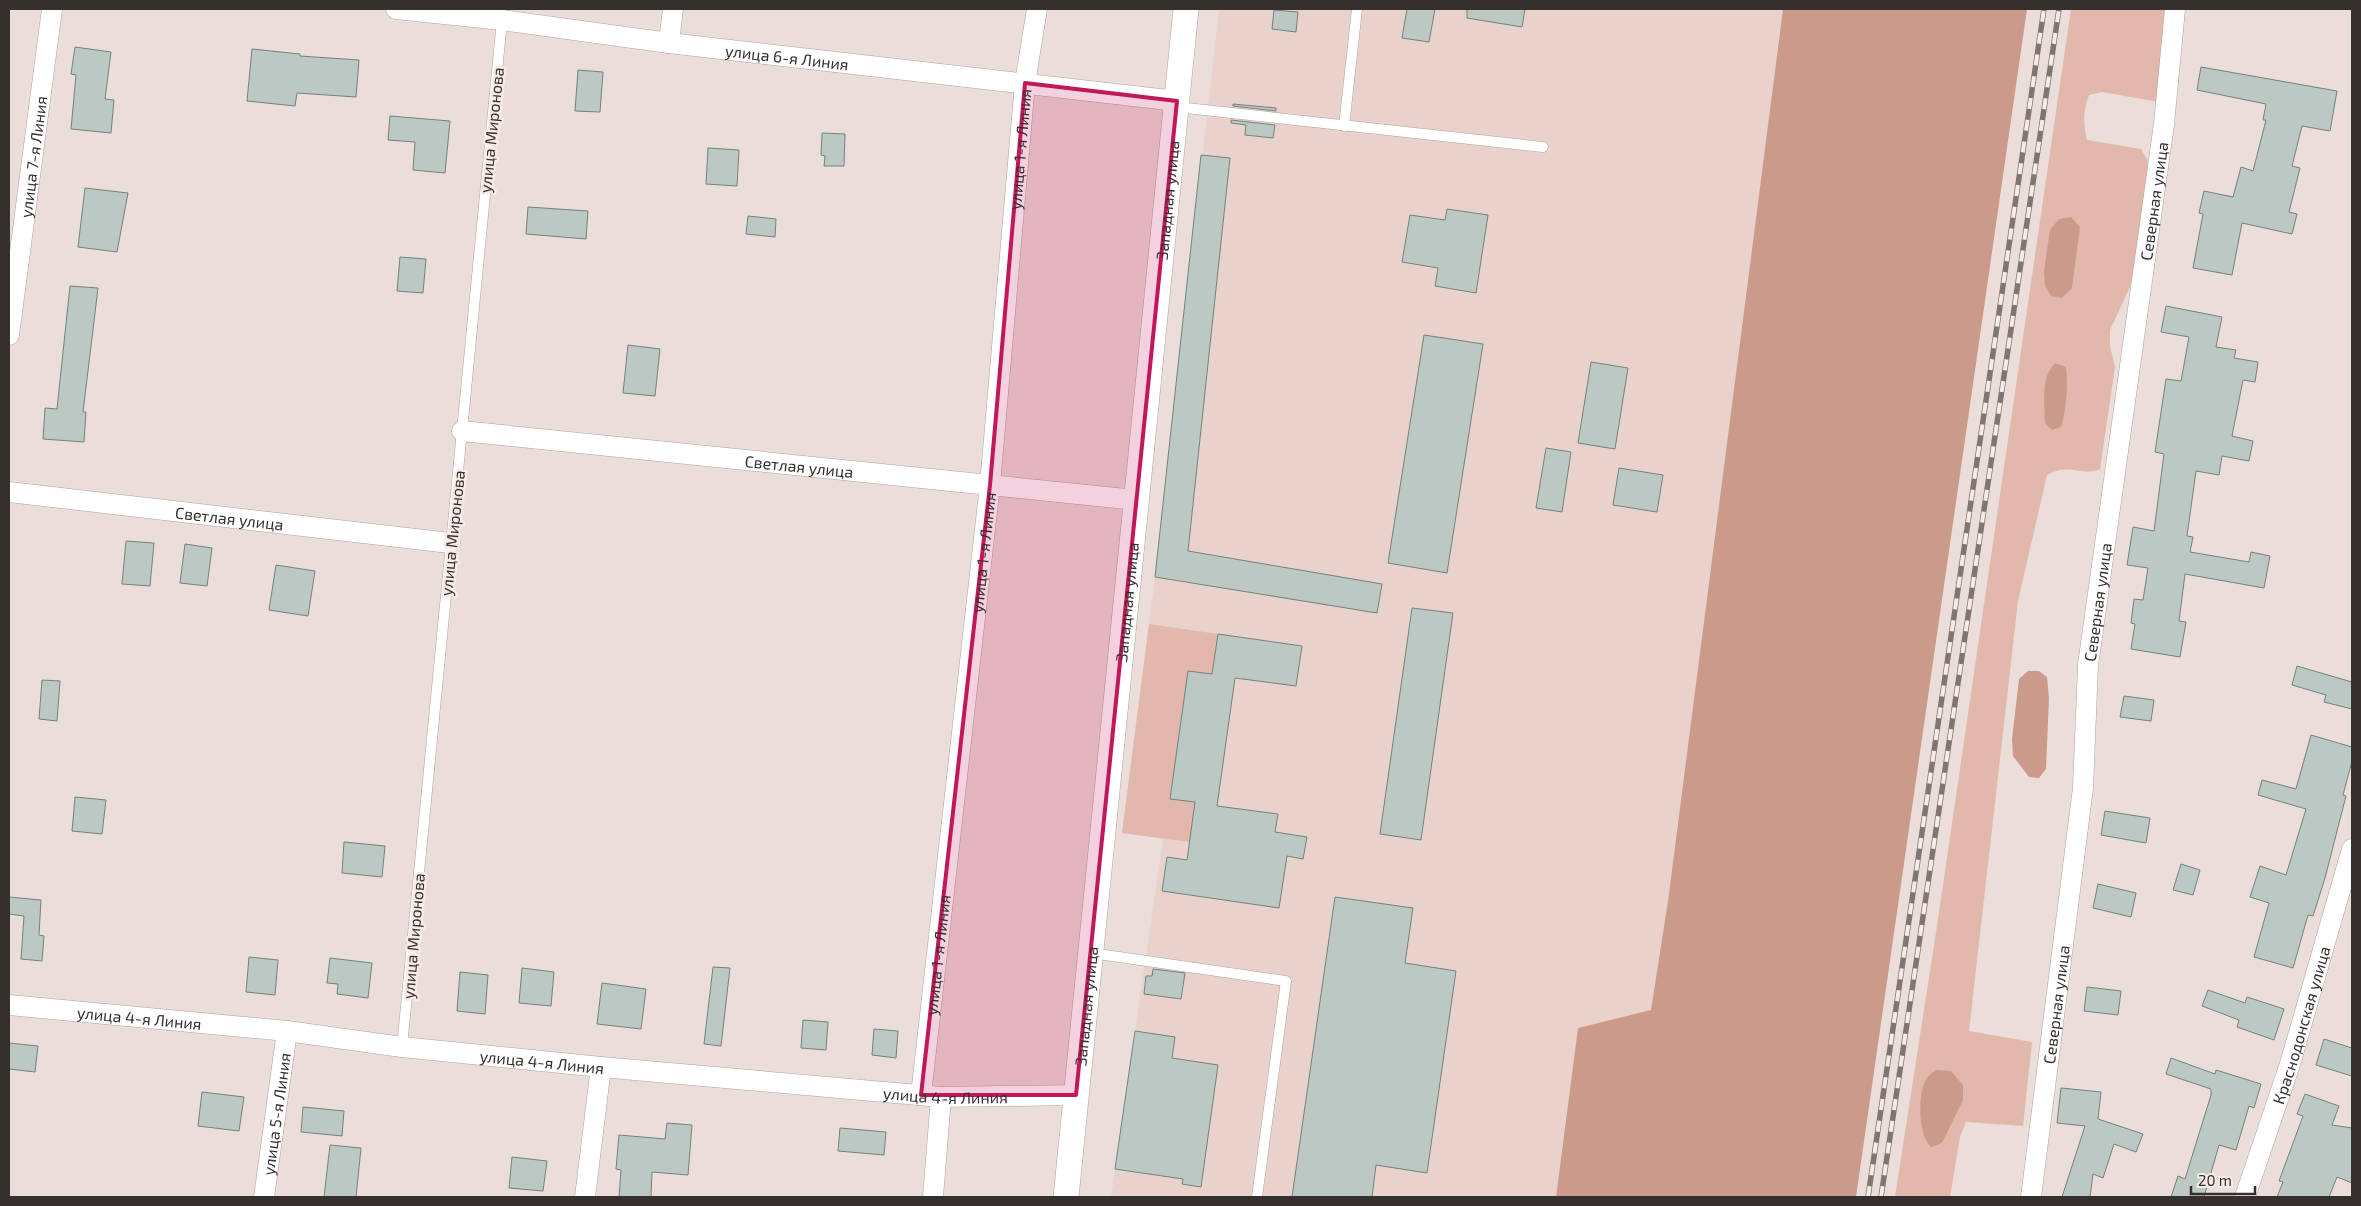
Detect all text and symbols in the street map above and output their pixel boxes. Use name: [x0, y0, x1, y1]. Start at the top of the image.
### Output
street label: улица 6-я Линия: [724, 40, 850, 73]
street label: улица Миронова: [475, 66, 508, 194]
street label: улица 1-я Линия: [1005, 88, 1034, 211]
street label: улица 7-я Линия: [15, 94, 50, 219]
street label: Западная улица: [1151, 139, 1182, 261]
street label: Северная улица: [2135, 140, 2171, 262]
street label: Светлая улица: [744, 451, 854, 481]
street label: улица Миронова: [436, 469, 469, 597]
street label: улица 1-я Линия: [966, 491, 999, 614]
street label: Светлая улица: [174, 502, 285, 533]
street label: Западная улица: [1111, 541, 1142, 663]
street label: Северная улица: [2079, 541, 2115, 663]
street label: улица Миронова: [398, 872, 429, 1000]
street label: улица 1-я Линия: [921, 894, 953, 1016]
street label: Северная улица: [2038, 944, 2072, 1065]
street label: Краснодонская улица: [2268, 944, 2333, 1106]
street label: Западная улица: [1070, 945, 1101, 1067]
street label: улица 4-я Линия: [76, 1002, 202, 1032]
street label: улица 4-я Линия: [479, 1045, 605, 1077]
street label: улица 5-я Линия: [258, 1051, 293, 1176]
street label: улица 4-я Линия: [882, 1082, 1008, 1106]
scale bar: [2191, 1164, 2255, 1196]
text: 20 m: [2198, 1171, 2232, 1189]

